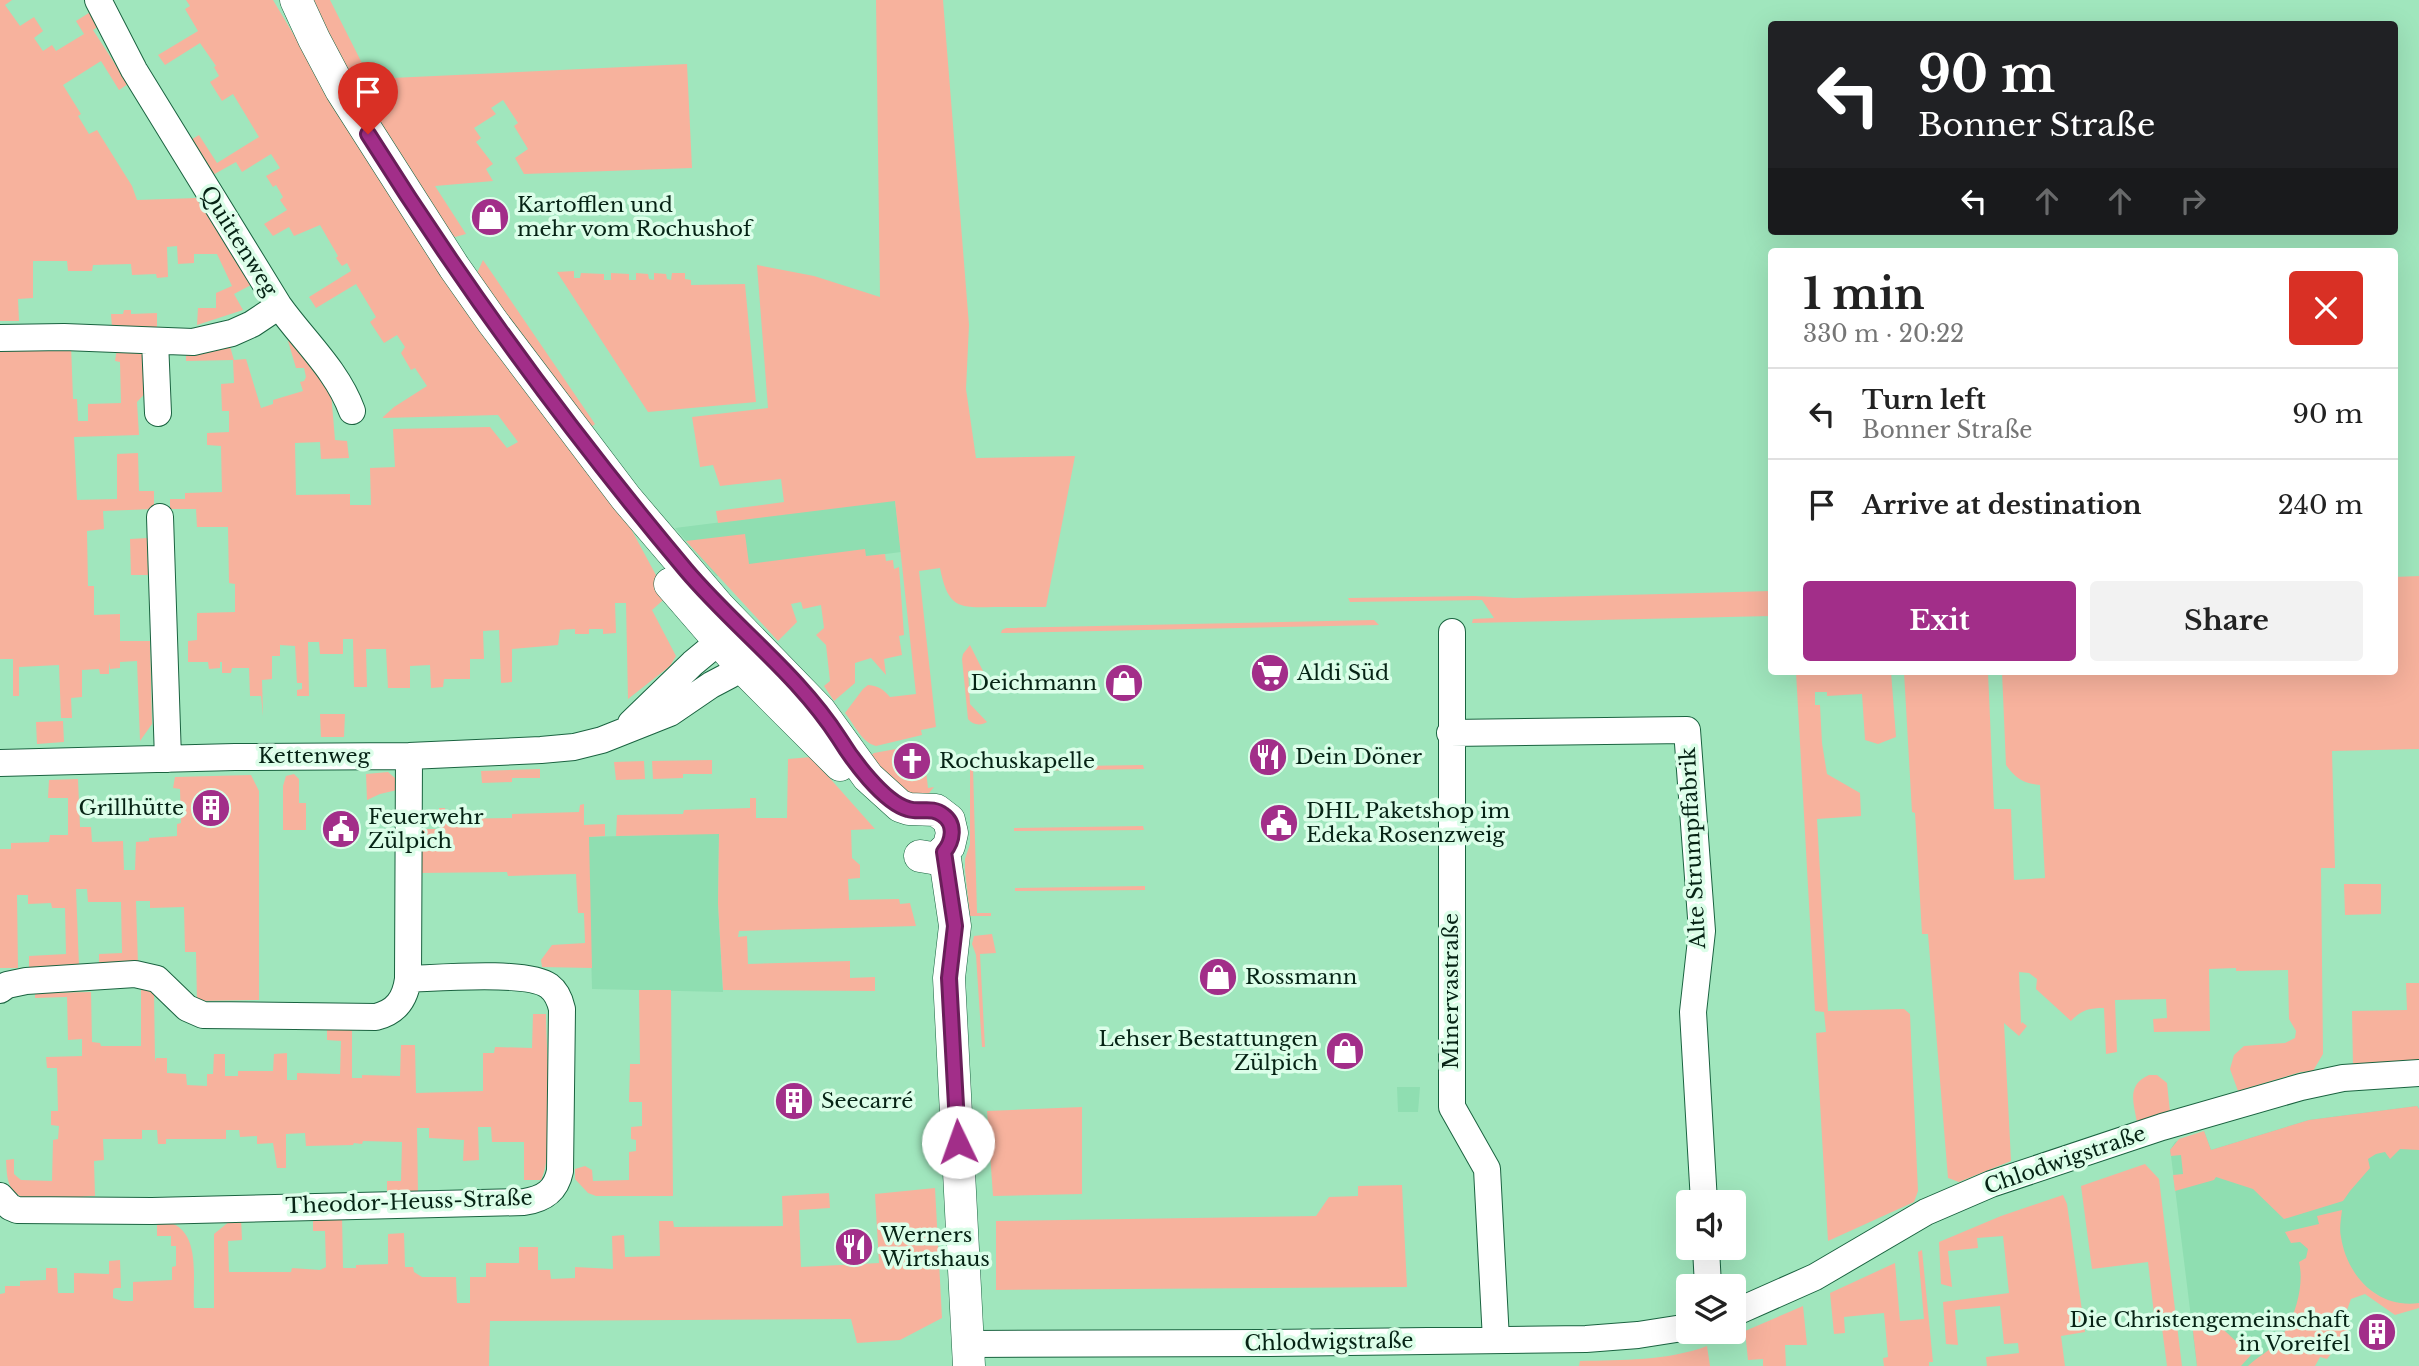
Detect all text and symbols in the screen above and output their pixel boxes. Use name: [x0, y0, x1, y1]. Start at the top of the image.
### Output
text: 90 m: [1918, 44, 2055, 105]
icon: left: [1803, 49, 1894, 140]
pin: [338, 62, 398, 134]
icon: arrive: [349, 73, 387, 111]
text: Bonner Straße: [1918, 105, 2155, 145]
street label: Quittenweg: [195, 181, 283, 301]
icon: left: [1955, 182, 1993, 220]
icon: ahead: [2028, 182, 2066, 220]
icon: ahead: [2101, 182, 2139, 220]
icon: right: [2174, 182, 2212, 220]
place label: Kartofflen und mehr vom Rochushof: [517, 192, 754, 242]
shop icon: Kartofflen und mehr vom Rochushof: [469, 196, 511, 238]
text: 1 min: [1803, 268, 1925, 320]
button: close: [2289, 271, 2363, 345]
text: 330 m · 20:22: [1803, 320, 1964, 348]
text: Turn left: [1862, 384, 1986, 416]
icon: left: [1803, 395, 1841, 433]
text: 90 m: [2292, 398, 2363, 430]
text: Bonner Straße: [1862, 416, 2033, 444]
icon: arrive: [1803, 486, 1841, 524]
text: Arrive at destination: [1862, 489, 2142, 521]
text: 240 m: [2278, 489, 2363, 521]
button: Exit: [1803, 581, 2076, 661]
button: Share: [2090, 581, 2363, 661]
supermarket icon: Aldi Süd: [1249, 652, 1291, 694]
place label: Aldi Süd: [1296, 660, 1389, 686]
shop icon: Deichmann: [1103, 662, 1145, 704]
place label: Deichmann: [970, 670, 1097, 696]
restaurant icon: Dein Döner: [1247, 736, 1289, 778]
church icon: Rochuskapelle: [891, 740, 933, 782]
street label: Kettenweg: [258, 743, 370, 769]
place label: Dein Döner: [1295, 744, 1422, 770]
street label: Alte Strumpffabrik: [1675, 746, 1711, 951]
place label: Rochuskapelle: [939, 748, 1095, 774]
building icon: Grillhütte: [190, 787, 232, 829]
place label: Grillhütte: [78, 795, 184, 821]
place label: DHL Paketshop im Edeka Rosenzweig: [1306, 798, 1510, 848]
public building icon: DHL Paketshop im Edeka Rosenzweig: [1258, 802, 1300, 844]
place label: Feuerwehr Zülpich: [368, 804, 483, 854]
public building icon: Feuerwehr Zülpich: [320, 808, 362, 850]
street label: Minervastraße: [1438, 913, 1464, 1069]
shop icon: Rossmann: [1197, 956, 1239, 998]
place label: Rossmann: [1245, 964, 1357, 990]
place label: Lehser Bestattungen Zülpich: [1099, 1026, 1318, 1076]
shop icon: Lehser Bestattungen Zülpich: [1324, 1030, 1366, 1072]
building icon: Seecarré: [773, 1080, 815, 1122]
place label: Seecarré: [821, 1088, 913, 1114]
position arrow: [921, 1105, 995, 1179]
street label: Chlodwigstraße: [1981, 1120, 2149, 1200]
street label: Theodor-Heuss-Straße: [285, 1185, 533, 1219]
map controls: [1676, 1190, 1746, 1344]
button: sound: [1676, 1190, 1746, 1260]
place label: Werners Wirtshaus: [880, 1222, 990, 1272]
restaurant icon: Werners Wirtshaus: [833, 1226, 875, 1268]
button: layers: [1676, 1274, 1746, 1344]
place label: Die Christengemeinschaft in Voreifel: [2070, 1307, 2350, 1357]
building icon: Die Christengemeinschaft in Voreifel: [2356, 1311, 2398, 1353]
street label: Chlodwigstraße: [1244, 1328, 1414, 1356]

